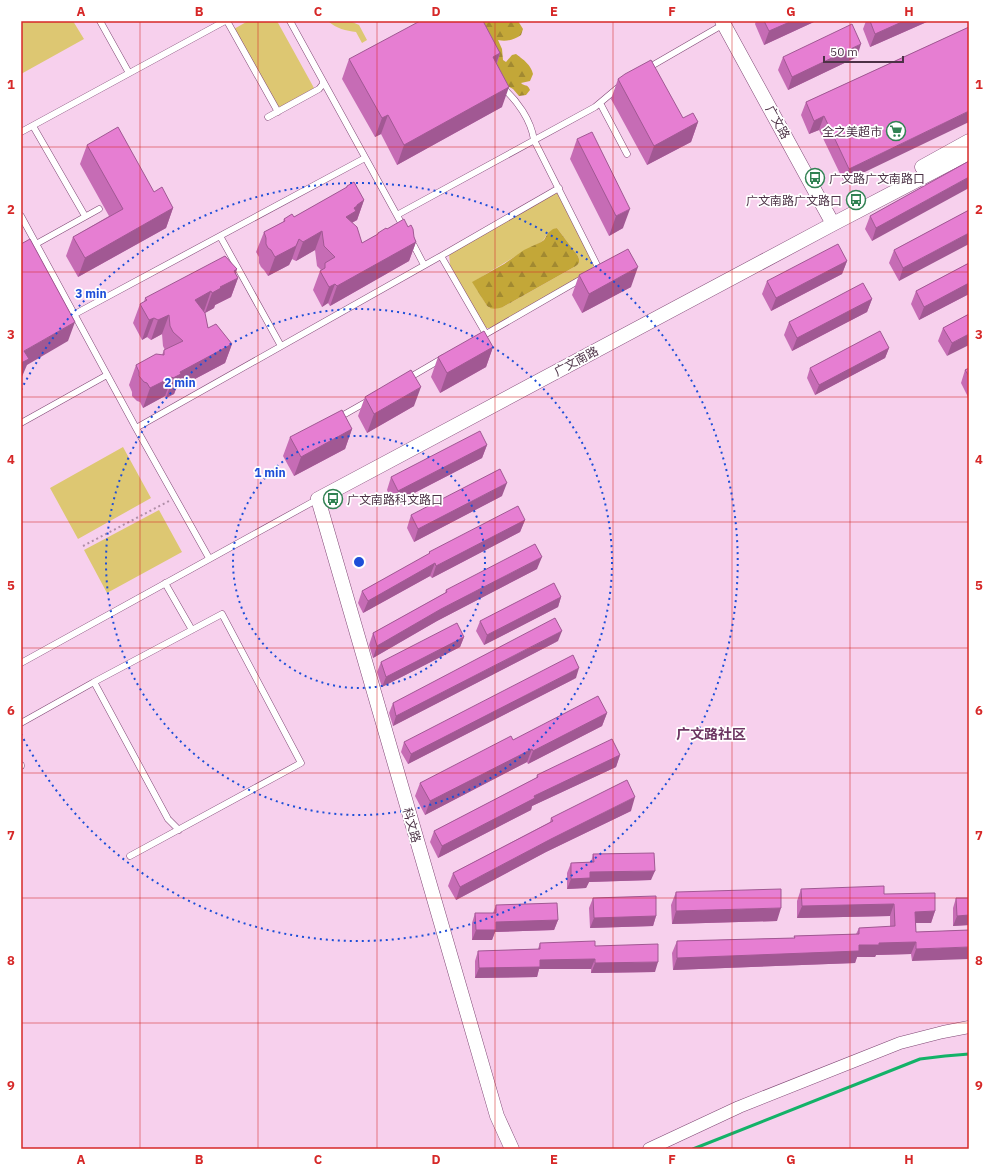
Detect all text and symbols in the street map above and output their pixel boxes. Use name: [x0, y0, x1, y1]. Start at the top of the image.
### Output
text: A: [77, 3, 86, 20]
text: B: [195, 3, 204, 20]
text: C: [314, 3, 323, 20]
text: D: [431, 3, 441, 20]
text: E: [550, 3, 558, 20]
text: F: [668, 3, 676, 20]
text: G: [786, 3, 796, 20]
text: H: [904, 3, 914, 20]
scale bar: [824, 38, 903, 64]
text: 50 m: [830, 44, 858, 59]
text: 1: [7, 76, 15, 93]
text: 1: [975, 76, 983, 93]
street label: 广文路: [763, 103, 793, 141]
supermarket icon: 全之美超市: [885, 120, 907, 142]
place label: 全之美超市: [822, 124, 882, 139]
bus stop icon: 广文路广文南路口: [804, 167, 826, 189]
place label: 广文路广文南路口: [829, 171, 925, 186]
bus stop icon: 广文南路广文路口: [845, 189, 867, 211]
place label: 广文南路广文路口: [746, 193, 842, 208]
text: 2: [7, 201, 15, 218]
text: 2: [975, 201, 983, 218]
text: 3 min: [75, 286, 107, 301]
text: 3: [7, 326, 15, 343]
text: 3: [975, 326, 983, 343]
street label: 广文南路: [551, 343, 601, 379]
text: 2 min: [164, 375, 196, 390]
text: 4: [7, 451, 15, 468]
text: 4: [975, 451, 983, 468]
text: 1 min: [254, 465, 286, 480]
bus stop icon: 广文南路科文路口: [322, 488, 344, 510]
place label: 广文南路科文路口: [347, 492, 443, 507]
centre of rings: [352, 555, 366, 569]
text: 5: [7, 577, 15, 594]
text: 5: [975, 577, 983, 594]
text: 6: [7, 702, 15, 719]
text: 6: [975, 702, 983, 719]
district label: 广文路社区: [676, 725, 746, 743]
street label: 科文路: [400, 806, 424, 844]
text: 7: [7, 827, 15, 844]
text: 7: [975, 827, 983, 844]
text: 8: [7, 952, 15, 969]
text: 8: [975, 952, 983, 969]
text: 9: [7, 1077, 15, 1094]
text: 9: [975, 1077, 983, 1094]
text: A: [77, 1151, 86, 1168]
text: B: [195, 1151, 204, 1168]
text: C: [314, 1151, 323, 1168]
text: D: [431, 1151, 441, 1168]
text: E: [550, 1151, 558, 1168]
text: F: [668, 1151, 676, 1168]
text: G: [786, 1151, 796, 1168]
text: H: [904, 1151, 914, 1168]

